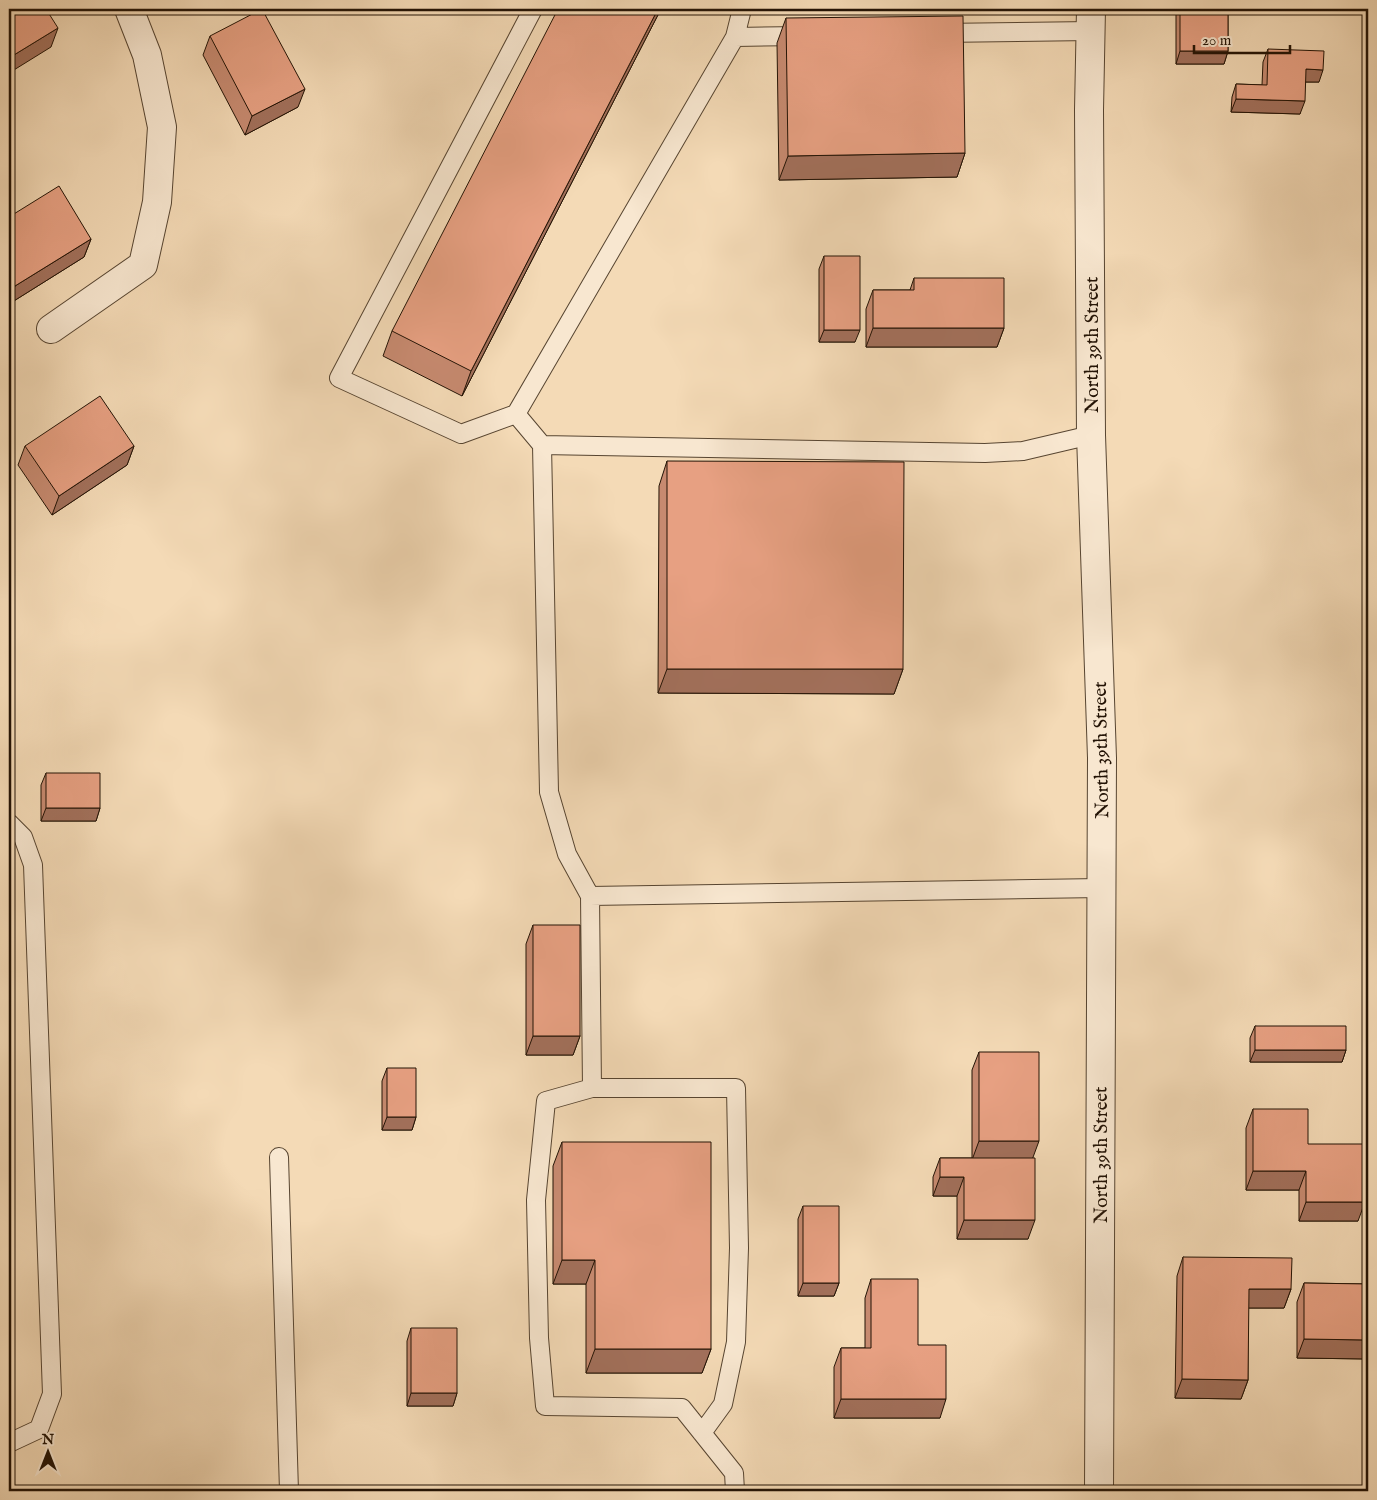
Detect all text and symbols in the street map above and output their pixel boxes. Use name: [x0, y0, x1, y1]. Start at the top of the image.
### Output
scale bar: [1194, 22, 1291, 54]
text: 20 m: [1202, 31, 1232, 50]
street label: North 39th Street: [1081, 276, 1105, 414]
street label: North 39th Street: [1089, 681, 1115, 819]
street label: North 39th Street: [1090, 1086, 1114, 1224]
north arrow: [22, 1428, 72, 1478]
text: N: [41, 1431, 54, 1449]

